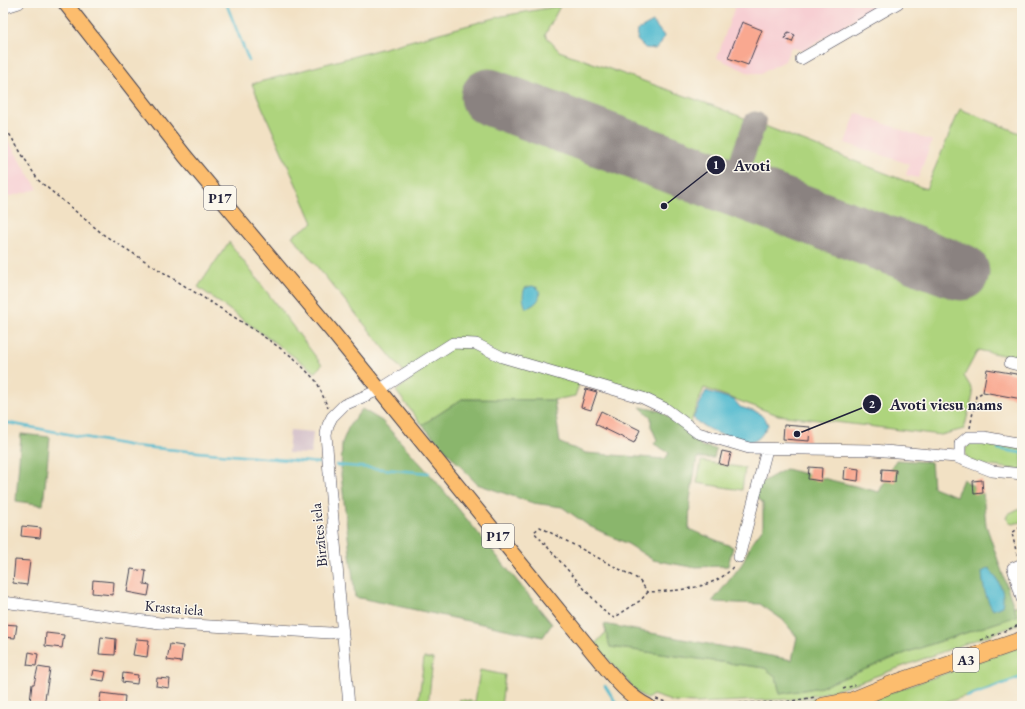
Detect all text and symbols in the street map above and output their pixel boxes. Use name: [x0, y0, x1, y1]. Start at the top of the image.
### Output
callout: Avoti: [706, 151, 778, 179]
text: Avoti: [733, 155, 770, 176]
text: 1: [713, 157, 719, 173]
road number: P17: [204, 186, 236, 210]
callout: Avoti viesu nams: [862, 390, 1011, 418]
text: Avoti viesu nams: [889, 394, 1002, 415]
text: 2: [869, 396, 876, 412]
street label: Birzītes iela: [306, 502, 331, 568]
road number: P17: [482, 524, 514, 548]
street label: Krasta iela: [144, 595, 204, 620]
road number: A3: [953, 648, 979, 672]

